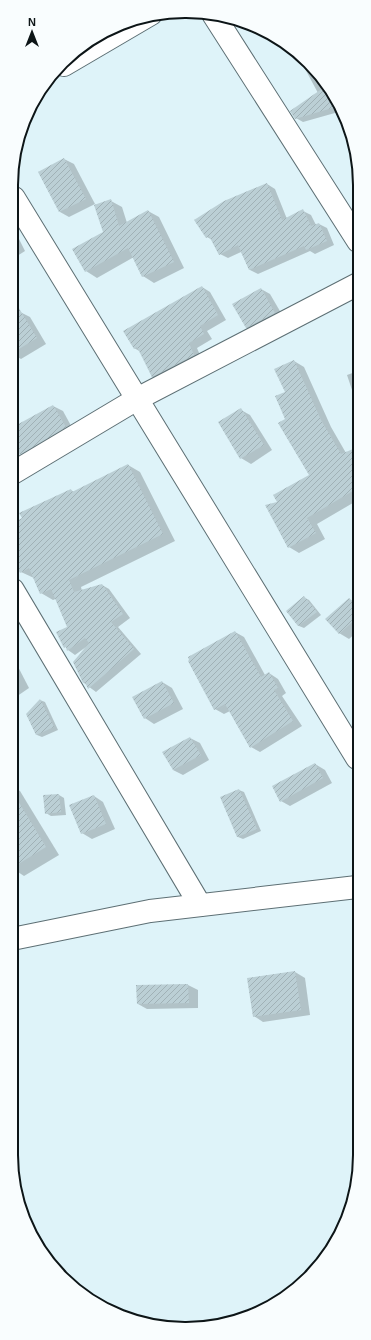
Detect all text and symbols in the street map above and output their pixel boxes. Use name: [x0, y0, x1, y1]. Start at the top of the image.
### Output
north arrow: [12, 12, 52, 52]
text: N: [28, 16, 36, 28]

